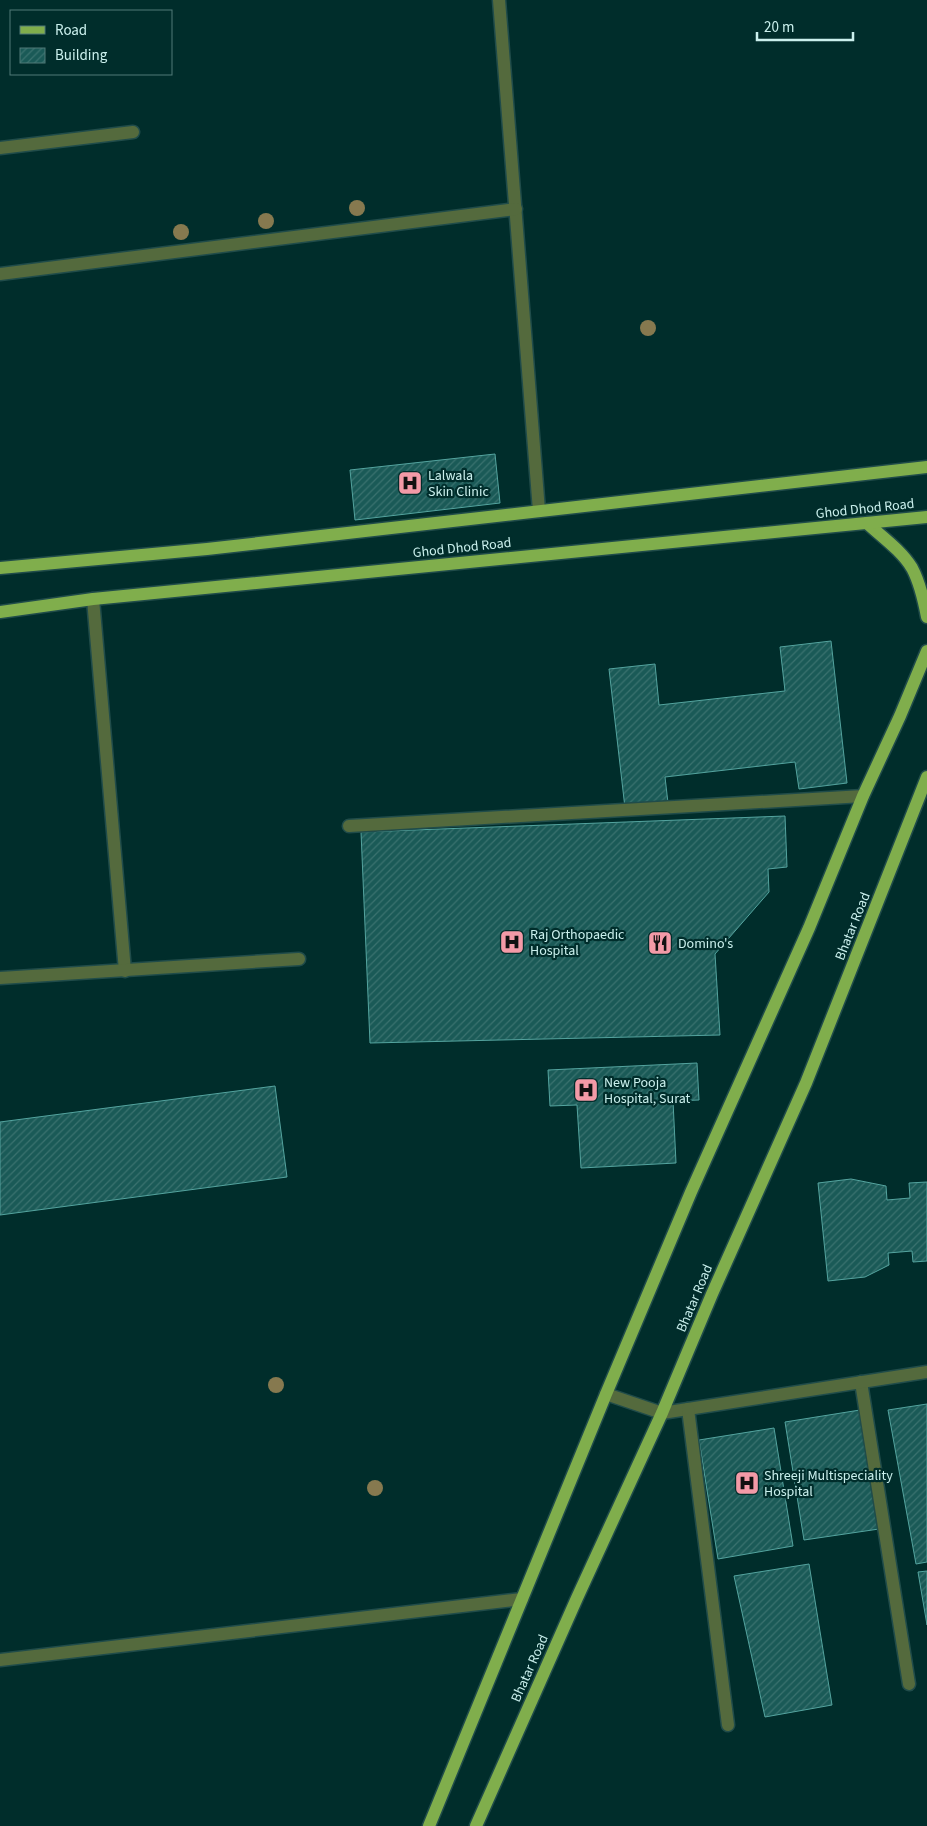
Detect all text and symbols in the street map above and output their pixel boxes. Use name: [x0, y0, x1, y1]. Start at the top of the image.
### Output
legend: [10, 10, 172, 75]
scale bar: [757, 10, 853, 42]
text: 20 m: [764, 17, 794, 38]
text: Road: [55, 20, 87, 41]
text: Building: [55, 45, 108, 66]
place label: Lalwala Skin Clinic: [428, 466, 489, 502]
hospital icon: Lalwala Skin Clinic: [397, 470, 423, 496]
street label: Ghod Dhod Road: [815, 494, 915, 524]
street label: Ghod Dhod Road: [412, 533, 512, 563]
street label: Bhatar Road: [830, 889, 876, 963]
place label: Raj Orthopaedic Hospital: [530, 925, 625, 961]
hospital icon: Raj Orthopaedic Hospital: [499, 929, 525, 955]
restaurant icon: Domino's: [647, 930, 673, 956]
place label: Domino's: [678, 934, 733, 954]
place label: New Pooja Hospital, Surat: [604, 1073, 691, 1109]
hospital icon: New Pooja Hospital, Surat: [573, 1077, 599, 1103]
street label: Bhatar Road: [672, 1261, 718, 1335]
place label: Shreeji Multispeciality Hospital: [764, 1466, 893, 1502]
hospital icon: Shreeji Multispeciality Hospital: [734, 1470, 760, 1496]
street label: Bhatar Road: [506, 1631, 554, 1705]

